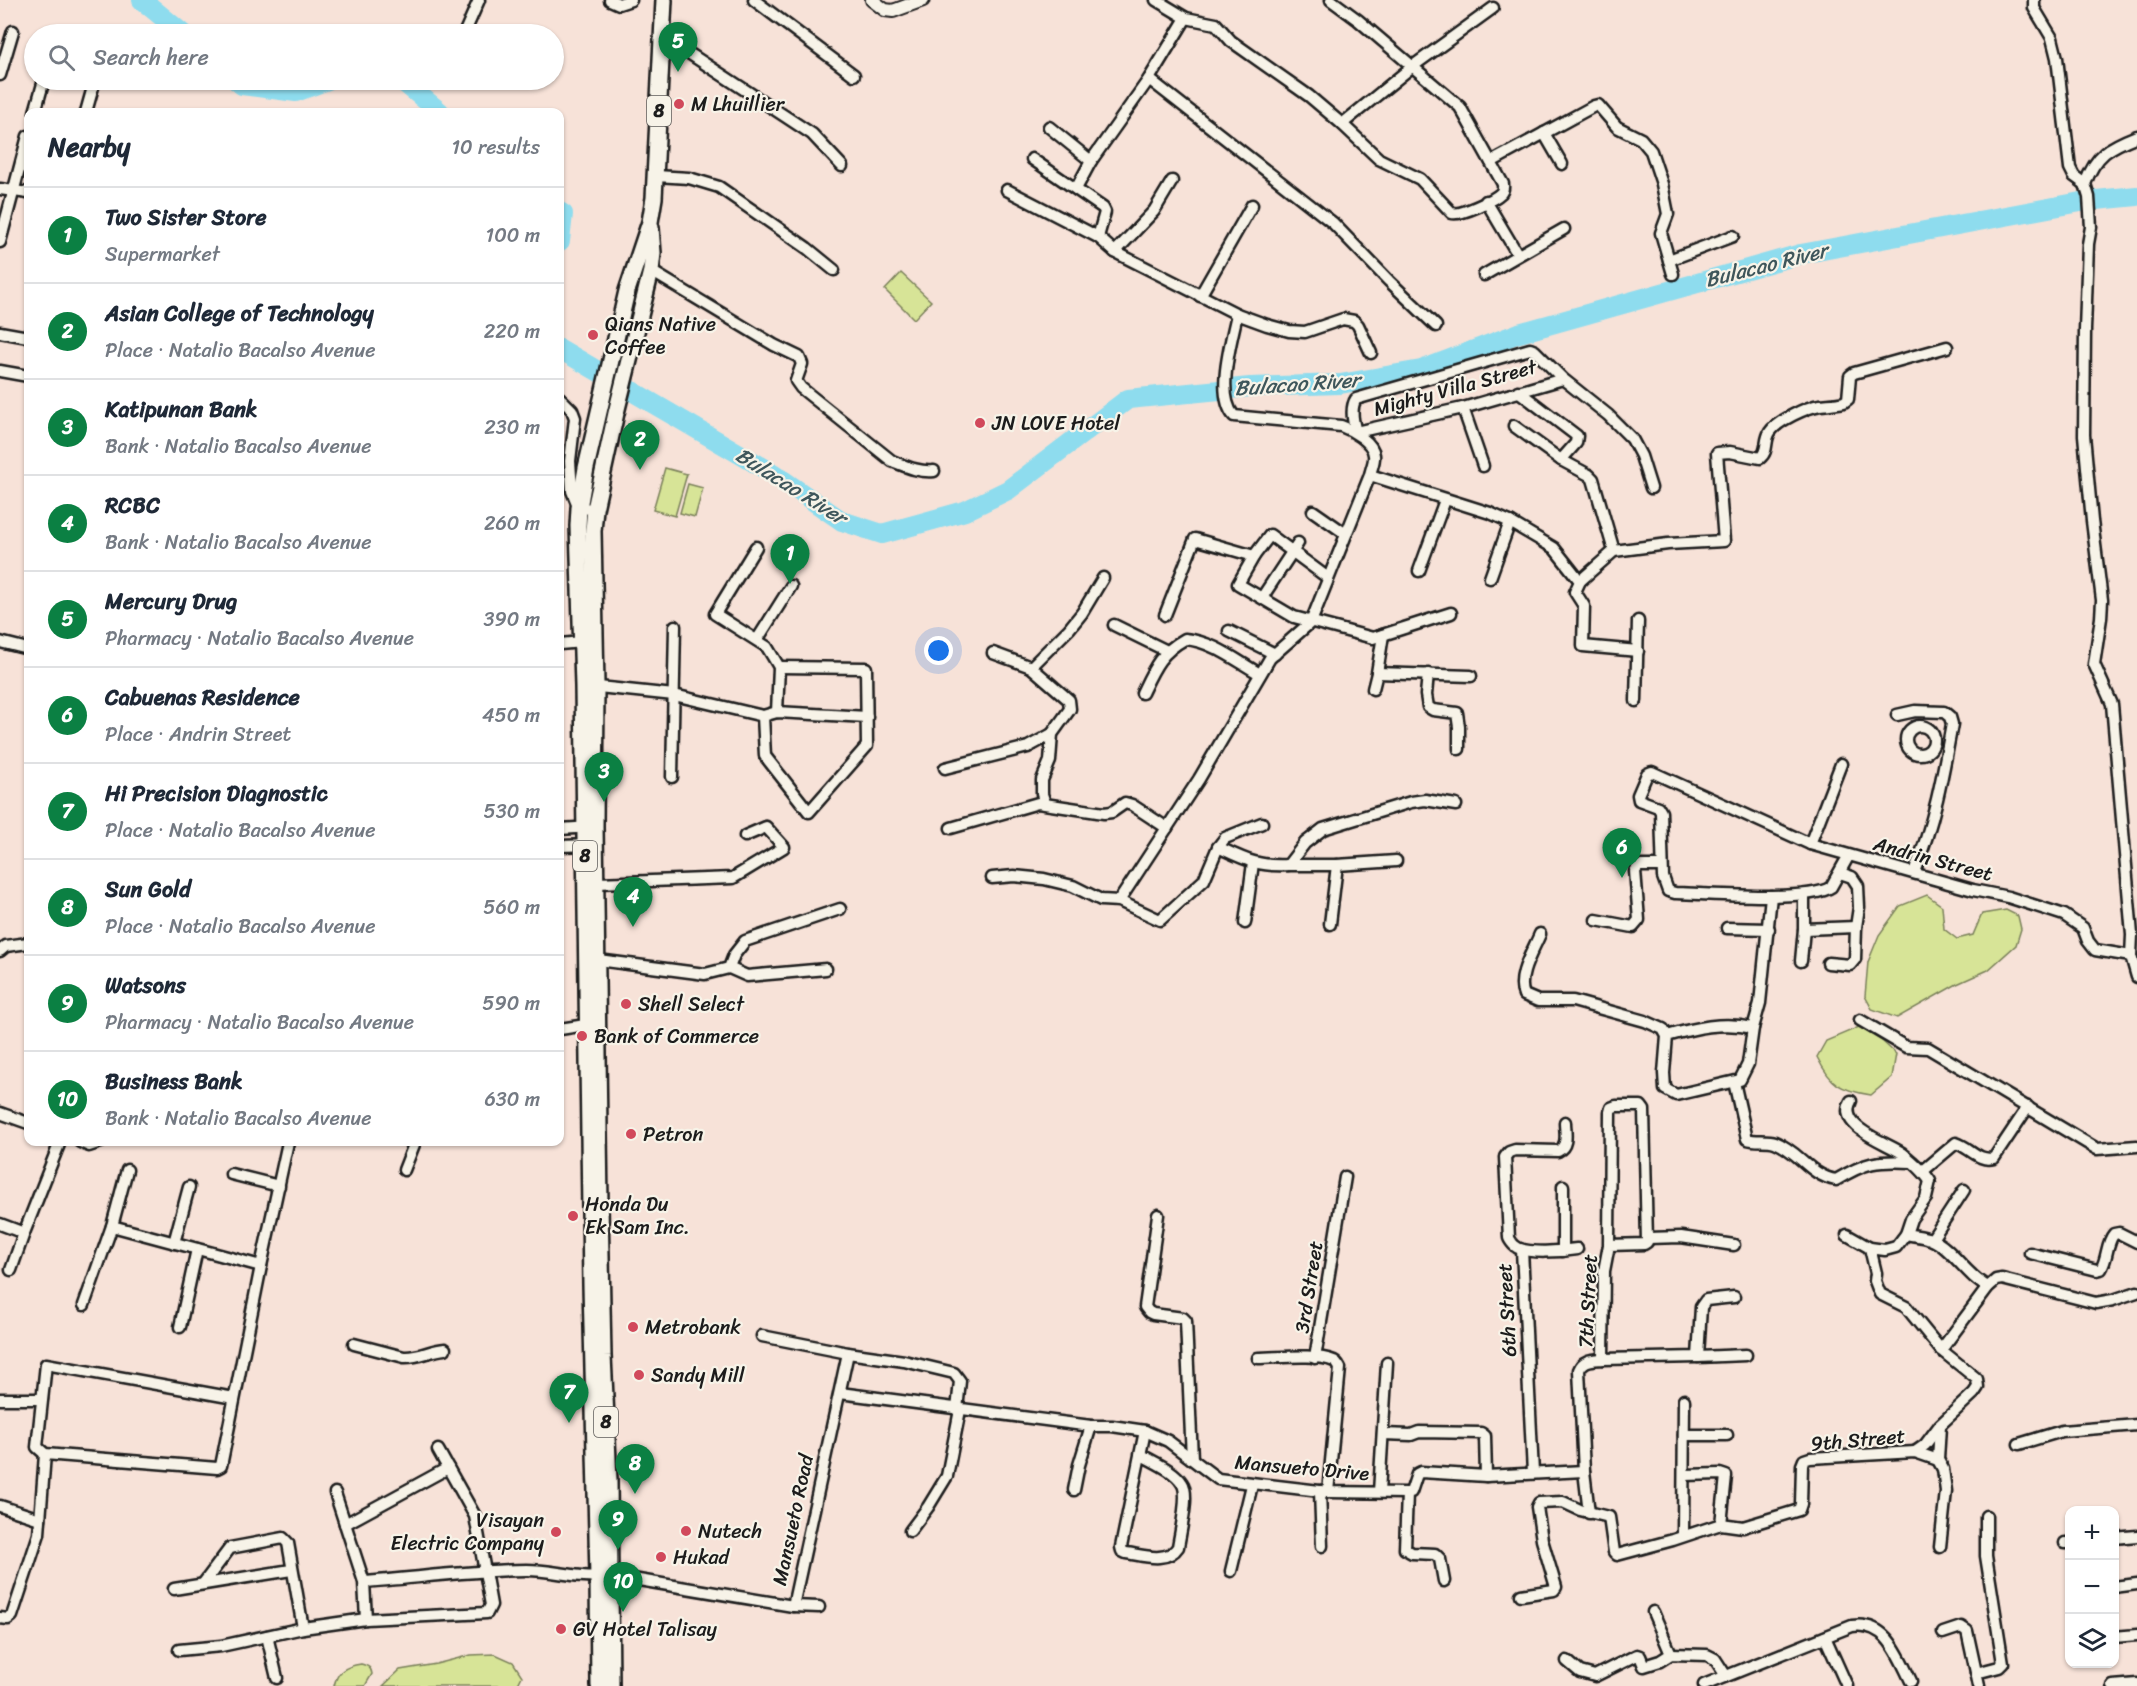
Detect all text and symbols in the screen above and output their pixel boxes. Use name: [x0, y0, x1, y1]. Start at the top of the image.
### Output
pin: 5: [658, 22, 698, 72]
search box: [24, 24, 564, 90]
text: Search here: [93, 38, 209, 77]
icon: search: [45, 41, 78, 74]
place label: M Lhuillier: [691, 87, 786, 122]
road number: 8: [647, 96, 671, 126]
marker: M Lhuillier: [672, 97, 686, 111]
text: Nearby: [48, 124, 130, 170]
text: 10 results: [452, 130, 540, 165]
text: Two Sister Store: [105, 198, 267, 237]
text: 1: [63, 218, 72, 253]
text: 100 m: [486, 218, 540, 253]
water label: Bulacao River: [1701, 230, 1836, 299]
text: Supermarket: [105, 237, 220, 272]
text: Asian College of Technology: [105, 294, 374, 333]
place label: Qians Native Coffee: [605, 307, 716, 365]
text: 2: [62, 314, 73, 349]
text: 220 m: [484, 314, 540, 349]
marker: Qians Native Coffee: [586, 328, 600, 342]
text: Place · Natalio Bacalso Avenue: [105, 333, 376, 368]
street label: Mighty Villa Street: [1370, 349, 1541, 427]
water label: Bulacao River: [1233, 360, 1365, 407]
text: Katipunan Bank: [105, 390, 258, 429]
place label: JN LOVE Hotel: [991, 406, 1121, 441]
text: 3: [62, 410, 73, 445]
text: 230 m: [484, 410, 540, 445]
marker: JN LOVE Hotel: [973, 416, 987, 430]
pin: 2: [620, 420, 660, 470]
text: Bank · Natalio Bacalso Avenue: [105, 429, 372, 464]
water label: Bulacao River: [728, 437, 858, 538]
text: RCBC: [105, 486, 160, 525]
text: 4: [61, 506, 74, 541]
text: 260 m: [484, 506, 540, 541]
text: Bank · Natalio Bacalso Avenue: [105, 525, 372, 560]
pin: 1: [770, 534, 810, 584]
text: Mercury Drug: [105, 582, 237, 621]
text: 5: [61, 602, 74, 637]
text: 390 m: [484, 602, 540, 637]
text: Pharmacy · Natalio Bacalso Avenue: [105, 621, 414, 656]
your location: [924, 636, 953, 665]
text: Cabuenas Residence: [105, 678, 300, 717]
text: 6: [62, 698, 73, 733]
text: 450 m: [482, 698, 540, 733]
text: Place · Andrin Street: [105, 717, 291, 752]
pin: 3: [584, 752, 624, 802]
text: Hi Precision Diagnostic: [105, 774, 328, 813]
text: 7: [62, 794, 73, 829]
text: 530 m: [484, 794, 540, 829]
text: Place · Natalio Bacalso Avenue: [105, 813, 376, 848]
street label: Andrin Street: [1868, 826, 1997, 892]
pin: 6: [1602, 828, 1642, 878]
road number: 8: [573, 841, 597, 871]
text: Sun Gold: [105, 870, 191, 909]
pin: 4: [614, 878, 652, 927]
text: 8: [61, 890, 74, 925]
text: 560 m: [483, 890, 540, 925]
text: Place · Natalio Bacalso Avenue: [105, 909, 376, 944]
text: Watsons: [105, 966, 186, 1005]
text: 9: [61, 986, 74, 1021]
text: 590 m: [482, 986, 540, 1021]
place label: Shell Select: [638, 987, 745, 1022]
marker: Shell Select: [619, 997, 633, 1011]
text: Pharmacy · Natalio Bacalso Avenue: [105, 1005, 414, 1040]
place label: Bank of Commerce: [594, 1019, 759, 1054]
marker: Bank of Commerce: [575, 1029, 589, 1043]
text: Business Bank: [105, 1062, 243, 1101]
text: 10: [57, 1082, 78, 1117]
text: 630 m: [484, 1082, 540, 1117]
text: Bank · Natalio Bacalso Avenue: [105, 1101, 372, 1136]
place label: Petron: [643, 1117, 704, 1152]
marker: Petron: [624, 1127, 638, 1141]
place label: Honda Du Ek Sam Inc.: [585, 1187, 690, 1245]
marker: Honda Du Ek Sam Inc.: [566, 1209, 580, 1223]
street label: 3rd Street: [1284, 1238, 1334, 1336]
street label: 7th Street: [1568, 1253, 1608, 1349]
street label: 6th Street: [1487, 1262, 1527, 1358]
place label: Metrobank: [645, 1310, 741, 1345]
marker: Metrobank: [626, 1320, 640, 1334]
place label: Sandy Mill: [651, 1358, 746, 1393]
marker: Sandy Mill: [632, 1368, 646, 1382]
pin: 7: [550, 1374, 588, 1423]
road number: 8: [594, 1407, 618, 1437]
street label: 9th Street: [1809, 1418, 1907, 1462]
pin: 8: [616, 1444, 654, 1494]
street label: Mansueto Drive: [1233, 1445, 1371, 1491]
street label: Mansueto Road: [762, 1450, 824, 1589]
pin: 9: [598, 1500, 638, 1550]
place label: Visayan Electric Company: [391, 1503, 545, 1561]
map controls: [2065, 1506, 2119, 1668]
button: +: [2065, 1506, 2119, 1560]
place label: Nutech: [698, 1514, 762, 1549]
marker: Nutech: [679, 1524, 693, 1538]
marker: Visayan Electric Company: [549, 1525, 563, 1539]
place label: Hukad: [673, 1540, 731, 1575]
marker: Hukad: [654, 1550, 668, 1564]
button: −: [2065, 1560, 2119, 1614]
pin: 10: [604, 1562, 642, 1612]
place label: GV Hotel Talisay: [573, 1612, 718, 1647]
button: layers: [2065, 1614, 2119, 1668]
marker: GV Hotel Talisay: [554, 1622, 568, 1636]

